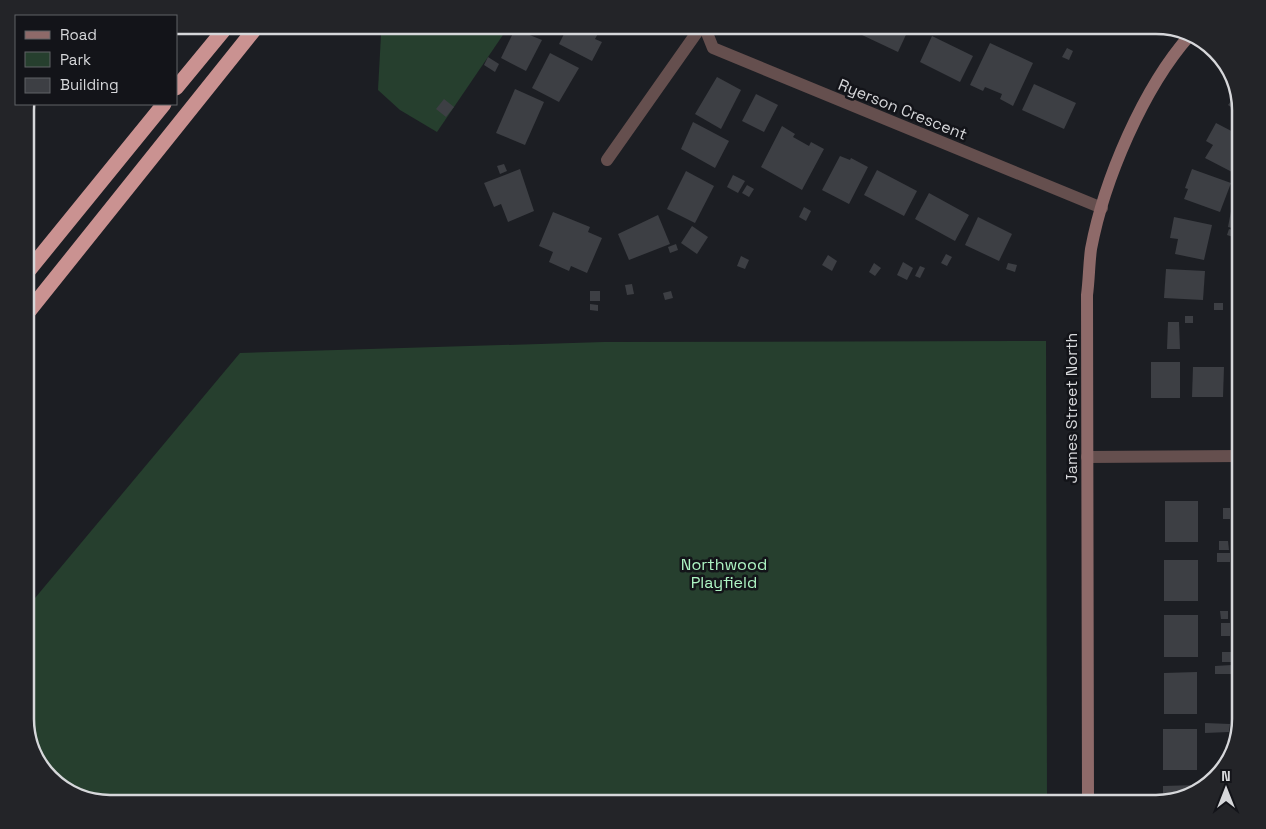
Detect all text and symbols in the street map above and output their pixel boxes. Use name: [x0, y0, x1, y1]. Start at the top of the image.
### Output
legend: [15, 15, 178, 105]
text: Road: [60, 25, 97, 44]
text: Park: [60, 50, 91, 69]
street label: Ryerson Crescent: [835, 74, 970, 145]
text: Building: [60, 75, 119, 94]
street label: James Street North: [1061, 333, 1082, 483]
park label: Northwood Playfield: [681, 554, 767, 593]
north arrow: [1201, 764, 1251, 814]
text: N: [1221, 767, 1231, 785]

